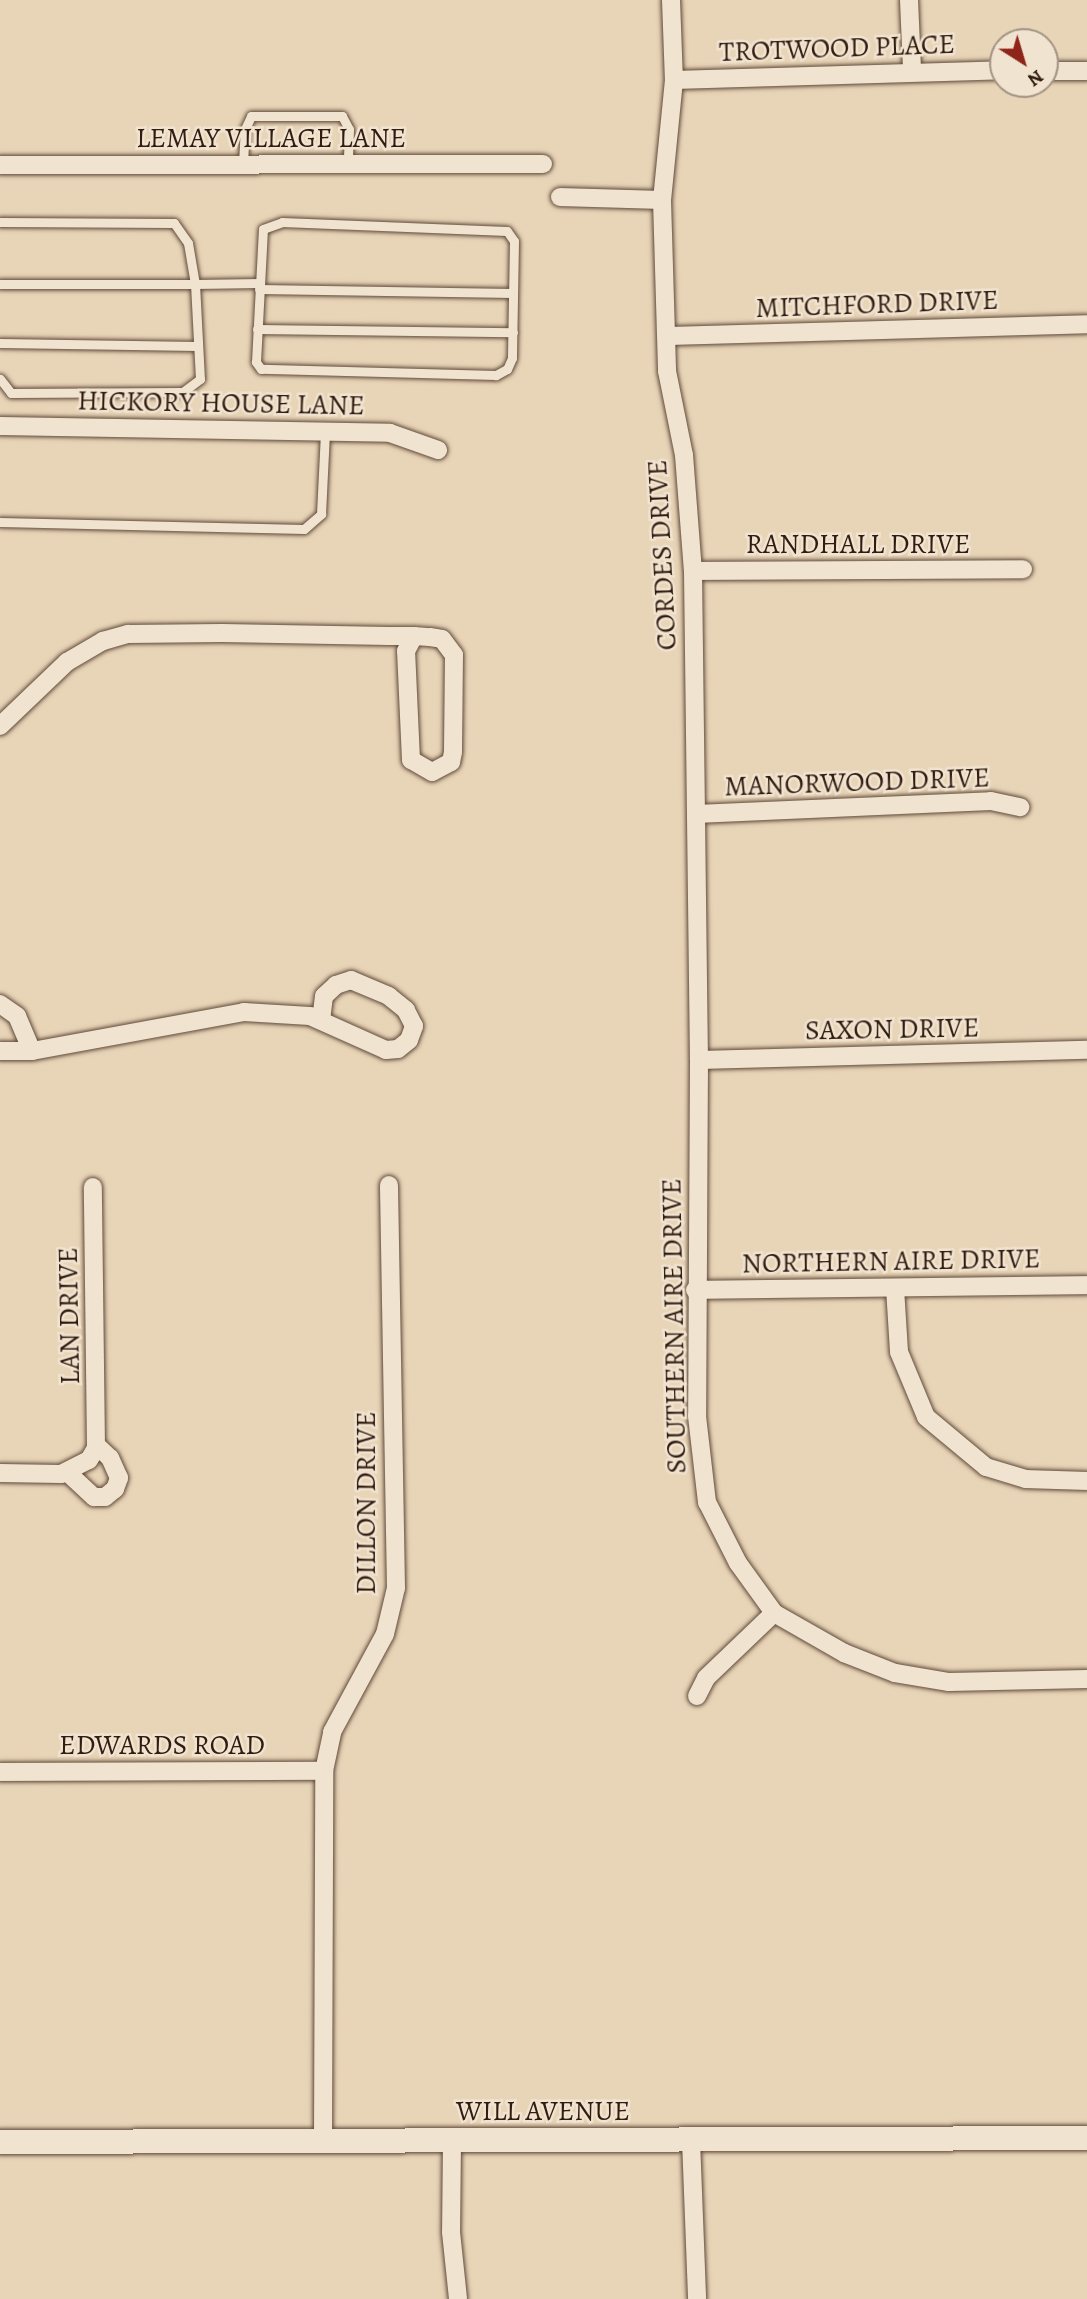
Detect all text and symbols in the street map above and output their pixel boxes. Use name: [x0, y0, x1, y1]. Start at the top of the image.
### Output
street label: TROTWOOD PLACE: [718, 27, 956, 69]
north arrow: [989, 28, 1059, 98]
text: N: [1022, 64, 1049, 93]
street label: LEMAY VILLAGE LANE: [136, 121, 406, 155]
street label: MITCHFORD DRIVE: [755, 283, 999, 325]
street label: HICKORY HOUSE LANE: [77, 384, 365, 422]
street label: CORDES DRIVE: [640, 459, 684, 651]
street label: RANDHALL DRIVE: [746, 527, 970, 561]
street label: MANORWOOD DRIVE: [724, 761, 990, 803]
street label: SAXON DRIVE: [805, 1011, 979, 1047]
street label: SOUTHERN AIRE DRIVE: [655, 1178, 693, 1474]
street label: NORTHERN AIRE DRIVE: [741, 1242, 1041, 1280]
street label: LAN DRIVE: [51, 1247, 87, 1385]
street label: DILLON DRIVE: [349, 1411, 383, 1595]
street label: EDWARDS ROAD: [59, 1728, 265, 1762]
street label: WILL AVENUE: [456, 2094, 630, 2128]

